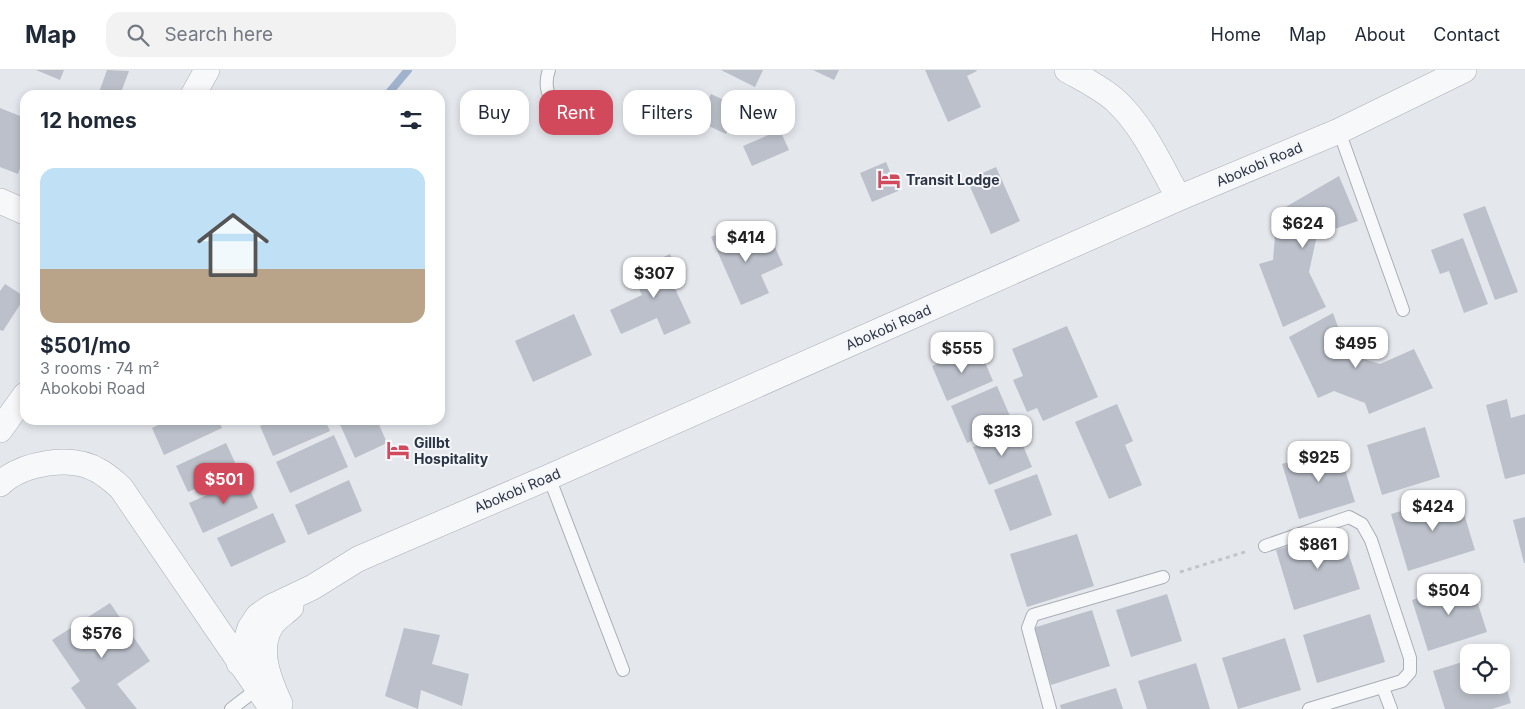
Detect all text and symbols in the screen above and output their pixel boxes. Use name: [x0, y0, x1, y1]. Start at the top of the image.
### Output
search box: [106, 12, 456, 57]
text: Map: [25, 20, 76, 49]
icon: search: [124, 21, 152, 49]
text: Search here: [164, 23, 273, 46]
text: Home: [1211, 24, 1261, 45]
text: Map: [1289, 24, 1326, 45]
text: About: [1354, 24, 1405, 45]
text: Contact: [1433, 24, 1500, 45]
chip: Buy: [460, 90, 529, 135]
chip: Rent: [539, 90, 613, 135]
chip: Filters: [623, 90, 711, 135]
chip: New: [721, 90, 795, 135]
icon: filters: [397, 106, 425, 134]
text: 12 homes: [40, 108, 137, 133]
street label: Abokobi Road: [1213, 138, 1305, 190]
hotel icon: Transit Lodge: [876, 166, 902, 192]
place label: Transit Lodge: [906, 171, 1000, 188]
icon: home: [188, 200, 278, 290]
pin: $624: [1273, 206, 1333, 249]
text: $624: [1282, 213, 1324, 233]
pin: $414: [716, 220, 776, 263]
text: $414: [727, 227, 765, 247]
pin: $307: [624, 256, 684, 299]
text: $307: [634, 263, 674, 283]
street label: Abokobi Road: [842, 301, 934, 353]
pin: $495: [1326, 326, 1386, 369]
pin: $555: [932, 332, 992, 374]
text: $501/mo: [40, 333, 131, 358]
text: $495: [1335, 333, 1377, 353]
text: $555: [941, 338, 983, 358]
text: 3 rooms · 74 m²: [40, 358, 159, 378]
text: Abokobi Road: [40, 378, 145, 398]
pin: $313: [972, 414, 1032, 457]
text: $313: [983, 421, 1021, 441]
place label: Gillbt Hospitality: [414, 434, 489, 467]
hotel icon: Gillbt Hospitality: [385, 437, 411, 463]
pin: $925: [1289, 440, 1349, 483]
text: $925: [1298, 447, 1340, 467]
pin: $501: [194, 462, 254, 505]
street label: Abokobi Road: [471, 464, 563, 516]
text: $501: [205, 469, 243, 489]
pin: $424: [1403, 490, 1463, 532]
text: $424: [1412, 496, 1454, 516]
pin: $861: [1288, 528, 1348, 570]
text: $861: [1299, 534, 1337, 554]
pin: $504: [1419, 574, 1479, 616]
text: $504: [1428, 580, 1470, 600]
pin: $576: [72, 616, 132, 659]
text: $576: [82, 623, 122, 643]
map controls: [1460, 644, 1510, 694]
button: locate: [1460, 644, 1510, 694]

